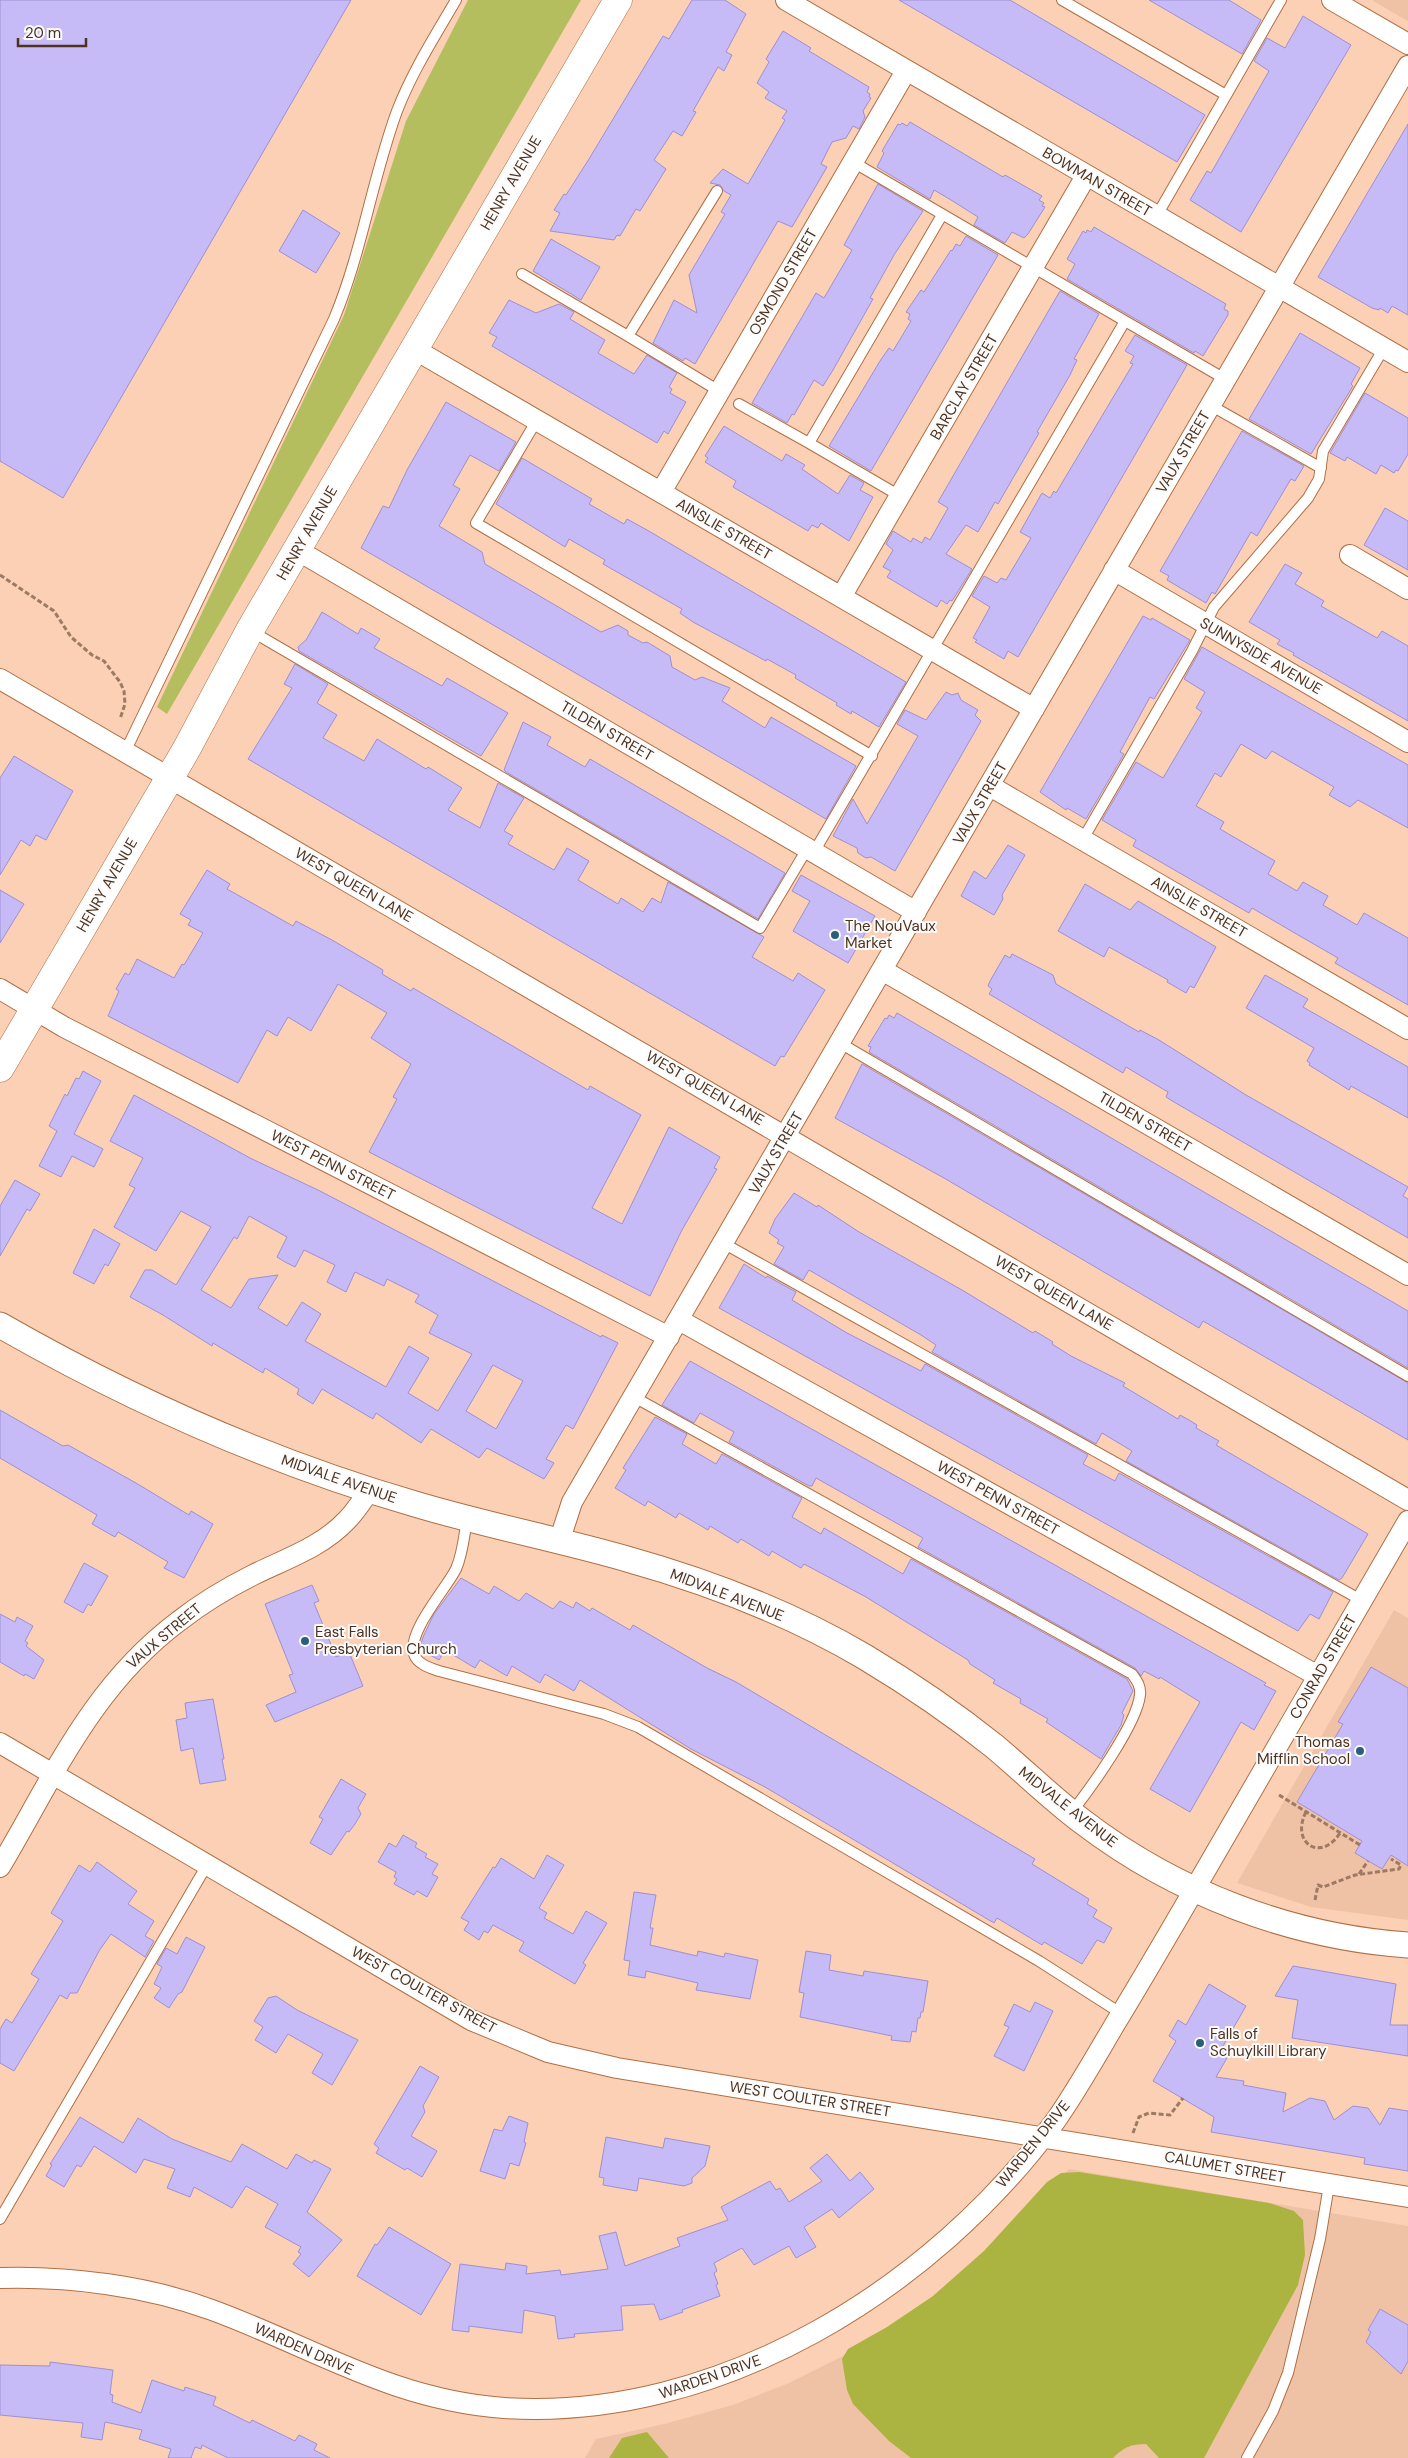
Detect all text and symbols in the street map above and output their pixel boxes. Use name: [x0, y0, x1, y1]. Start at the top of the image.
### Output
scale bar: [18, 15, 85, 47]
text: 20 m: [25, 23, 61, 43]
street label: HENRY AVENUE: [476, 132, 546, 234]
street label: BOWMAN STREET: [1039, 143, 1155, 221]
street label: OSMOND STREET: [744, 225, 822, 339]
street label: BARCLAY STREET: [926, 330, 1002, 444]
street label: VAUX STREET: [1151, 407, 1215, 497]
street label: HENRY AVENUE: [272, 482, 342, 584]
street label: AINSLIE STREET: [672, 493, 776, 565]
street label: SUNNYSIDE AVENUE: [1196, 613, 1326, 699]
street label: TILDEN STREET: [557, 696, 657, 766]
street label: VAUX STREET: [948, 758, 1012, 848]
street label: HENRY AVENUE: [72, 834, 142, 936]
street label: WEST QUEEN LANE: [291, 843, 417, 927]
street label: AINSLIE STREET: [1147, 871, 1251, 943]
place label: The NouVaux Market: [845, 916, 936, 953]
marker: The NouVaux Market: [829, 929, 841, 941]
street label: WEST QUEEN LANE: [642, 1046, 768, 1130]
street label: TILDEN STREET: [1095, 1087, 1195, 1157]
street label: VAUX STREET: [744, 1108, 808, 1198]
street label: WEST PENN STREET: [267, 1125, 399, 1205]
street label: WEST QUEEN LANE: [991, 1251, 1117, 1335]
street label: MIDVALE AVENUE: [279, 1450, 399, 1508]
street label: WEST PENN STREET: [933, 1456, 1063, 1540]
street label: MIDVALE AVENUE: [667, 1564, 787, 1626]
street label: VAUX STREET: [122, 1599, 206, 1673]
street label: CONRAD STREET: [1285, 1611, 1361, 1723]
place label: East Falls Presbyterian Church: [315, 1622, 457, 1659]
marker: East Falls Presbyterian Church: [299, 1635, 311, 1647]
place label: Thomas Mifflin School: [1257, 1732, 1350, 1769]
marker: Thomas Mifflin School: [1354, 1745, 1366, 1757]
street label: MIDVALE AVENUE: [1014, 1762, 1122, 1852]
street label: WEST COULTER STREET: [348, 1942, 500, 2038]
place label: Falls of Schuylkill Library: [1210, 2024, 1327, 2061]
marker: Falls of Schuylkill Library: [1194, 2037, 1206, 2049]
street label: WEST COULTER STREET: [728, 2076, 892, 2122]
street label: WARDEN DRIVE: [992, 2096, 1074, 2192]
street label: CALUMET STREET: [1163, 2147, 1287, 2187]
street label: WARDEN DRIVE: [251, 2318, 357, 2380]
street label: WARDEN DRIVE: [656, 2350, 764, 2404]

